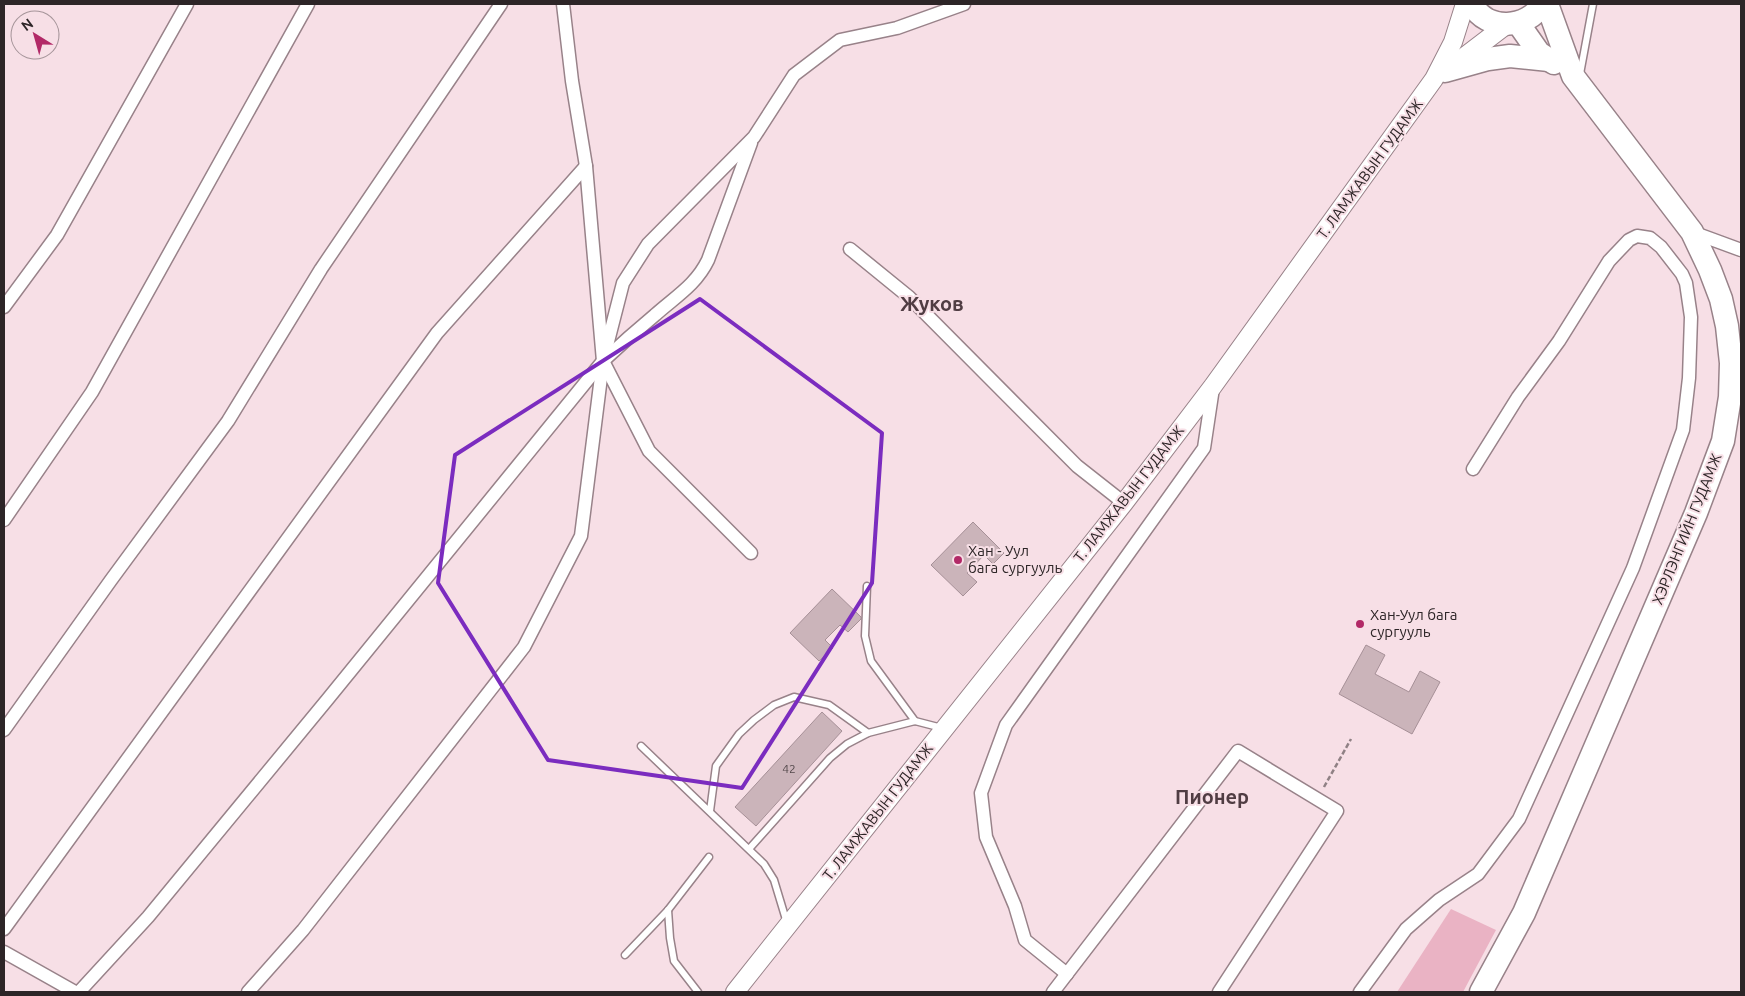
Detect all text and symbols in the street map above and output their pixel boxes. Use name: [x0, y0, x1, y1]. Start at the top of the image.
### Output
north arrow: [10, 10, 60, 60]
text: N: [18, 15, 36, 34]
street label: Т. ЛАМЖАВЫН ГУДАМЖ: [1313, 95, 1426, 242]
district label: Жуков: [900, 292, 964, 315]
street label: Т. ЛАМЖАВЫН ГУДАМЖ: [1070, 422, 1187, 565]
street label: ХЭРЛЭНГИЙН ГУДАМЖ: [1648, 451, 1725, 607]
place label: Хан - Уул бага сургууль: [968, 542, 1062, 576]
marker: Хан - Уул бага сургууль: [952, 554, 964, 566]
place label: Хан-Уул бага сургууль: [1370, 606, 1458, 640]
marker: Хан-Уул бага сургууль: [1354, 618, 1366, 630]
street label: Т. ЛАМЖАВЫН ГУДАМЖ: [819, 740, 936, 883]
house number: 42: [782, 762, 796, 775]
district label: Пионер: [1175, 785, 1249, 808]

